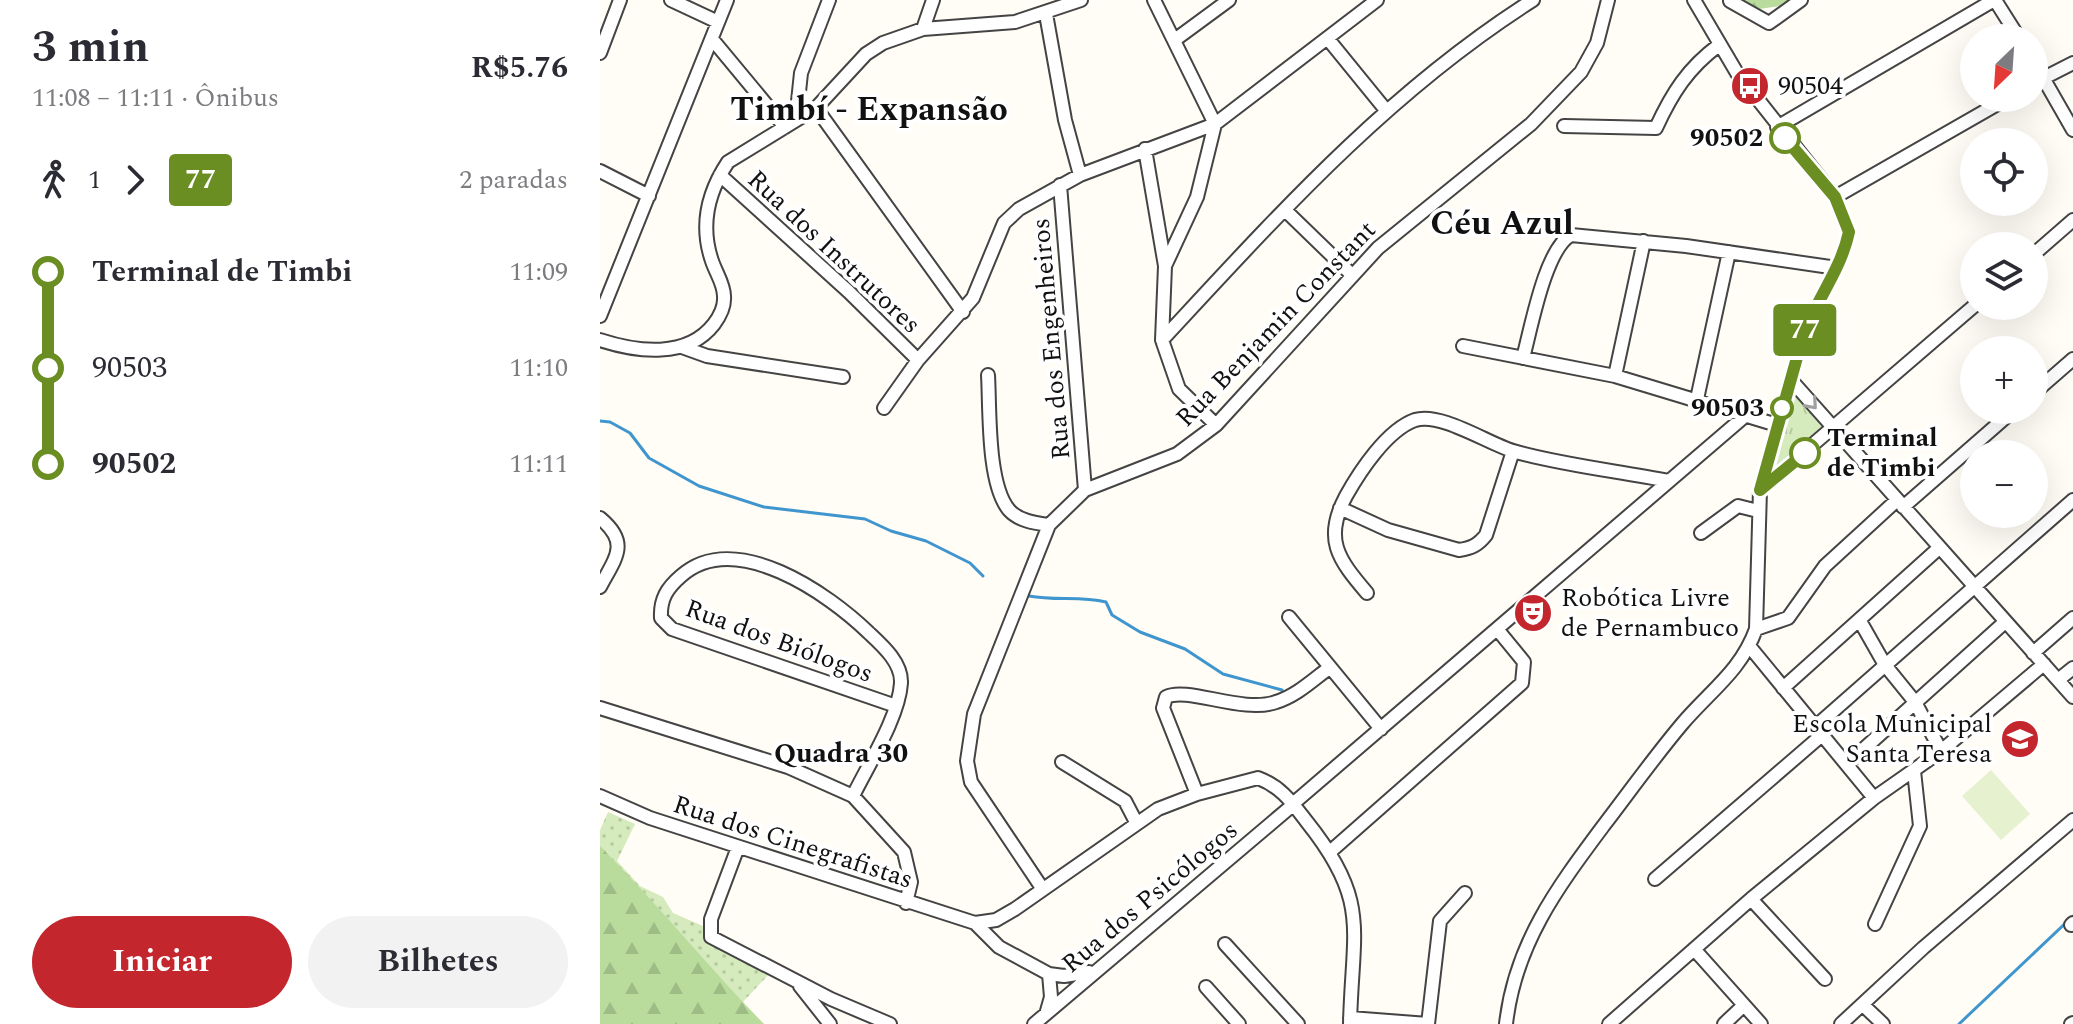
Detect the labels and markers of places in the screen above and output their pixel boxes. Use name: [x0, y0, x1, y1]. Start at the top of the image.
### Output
bus stop icon: 90504: [1729, 65, 1771, 107]
place label: 90504: [1778, 66, 1843, 106]
place label: 90502: [1690, 118, 1763, 158]
marker: 90502: [1770, 123, 1800, 153]
place label: 90503: [1691, 388, 1764, 428]
marker: 90503: [1771, 397, 1793, 419]
place label: Terminal de Timbi: [1827, 418, 1938, 488]
marker: Terminal de Timbi: [1790, 438, 1820, 468]
place label: Robótica Livre de Pernambuco: [1561, 578, 1739, 648]
theatre icon: Robótica Livre de Pernambuco: [1512, 592, 1554, 634]
place label: Escola Municipal Santa Teresa: [1792, 704, 1992, 774]
school or university icon: Escola Municipal Santa Teresa: [1999, 718, 2041, 760]

